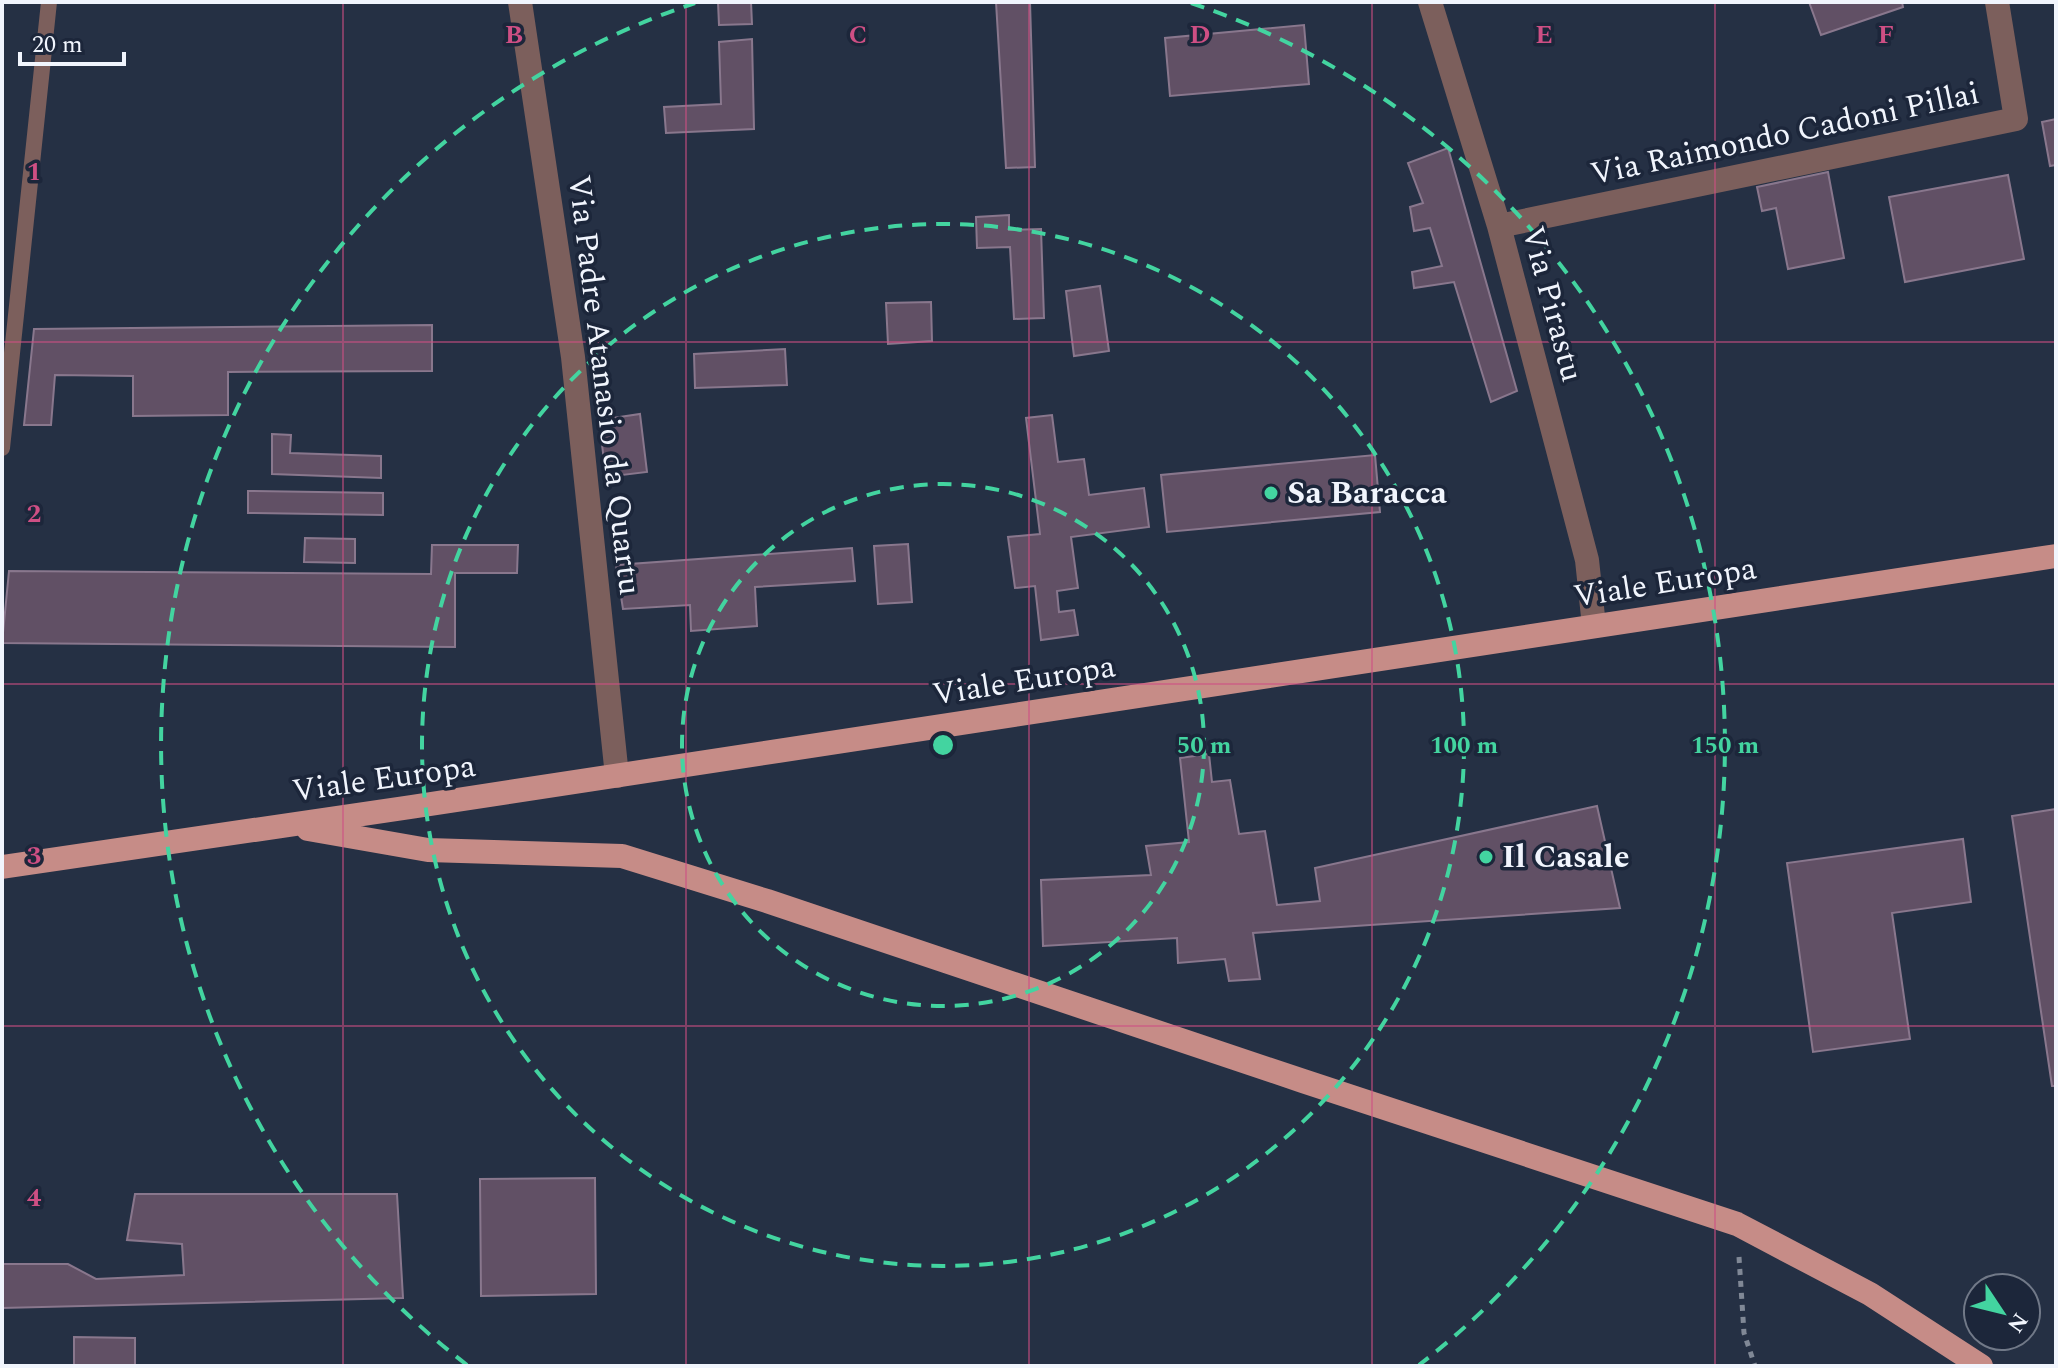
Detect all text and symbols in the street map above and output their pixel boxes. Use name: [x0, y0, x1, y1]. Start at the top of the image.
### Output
text: B: [505, 15, 523, 55]
text: C: [849, 15, 867, 55]
text: D: [1190, 15, 1210, 55]
text: E: [1535, 15, 1553, 55]
text: F: [1878, 15, 1894, 55]
scale bar: [20, 16, 124, 66]
text: 20 m: [32, 27, 83, 63]
street label: Via Raimondo Cadoni Pillai: [1586, 69, 1984, 199]
text: 1: [27, 152, 41, 192]
street label: Via Padre Atanasio da Quartu: [554, 172, 654, 598]
street label: Via Pirastu: [1508, 221, 1596, 387]
place label: Sa Baracca: [1287, 469, 1447, 518]
marker: Sa Baracca: [1262, 484, 1280, 502]
text: 2: [27, 494, 41, 534]
street label: Viale Europa: [1570, 544, 1760, 622]
street label: Viale Europa: [929, 642, 1119, 720]
text: 50 m: [1177, 728, 1232, 764]
text: 100 m: [1430, 728, 1498, 764]
text: 150 m: [1691, 728, 1759, 764]
centre of rings: [929, 731, 957, 759]
street label: Viale Europa: [289, 742, 479, 816]
place label: Il Casale: [1502, 833, 1630, 882]
text: 3: [27, 836, 41, 876]
marker: Il Casale: [1477, 848, 1495, 866]
text: 4: [27, 1178, 42, 1218]
north arrow: [1962, 1272, 2042, 1352]
text: N: [1998, 1306, 2036, 1339]

